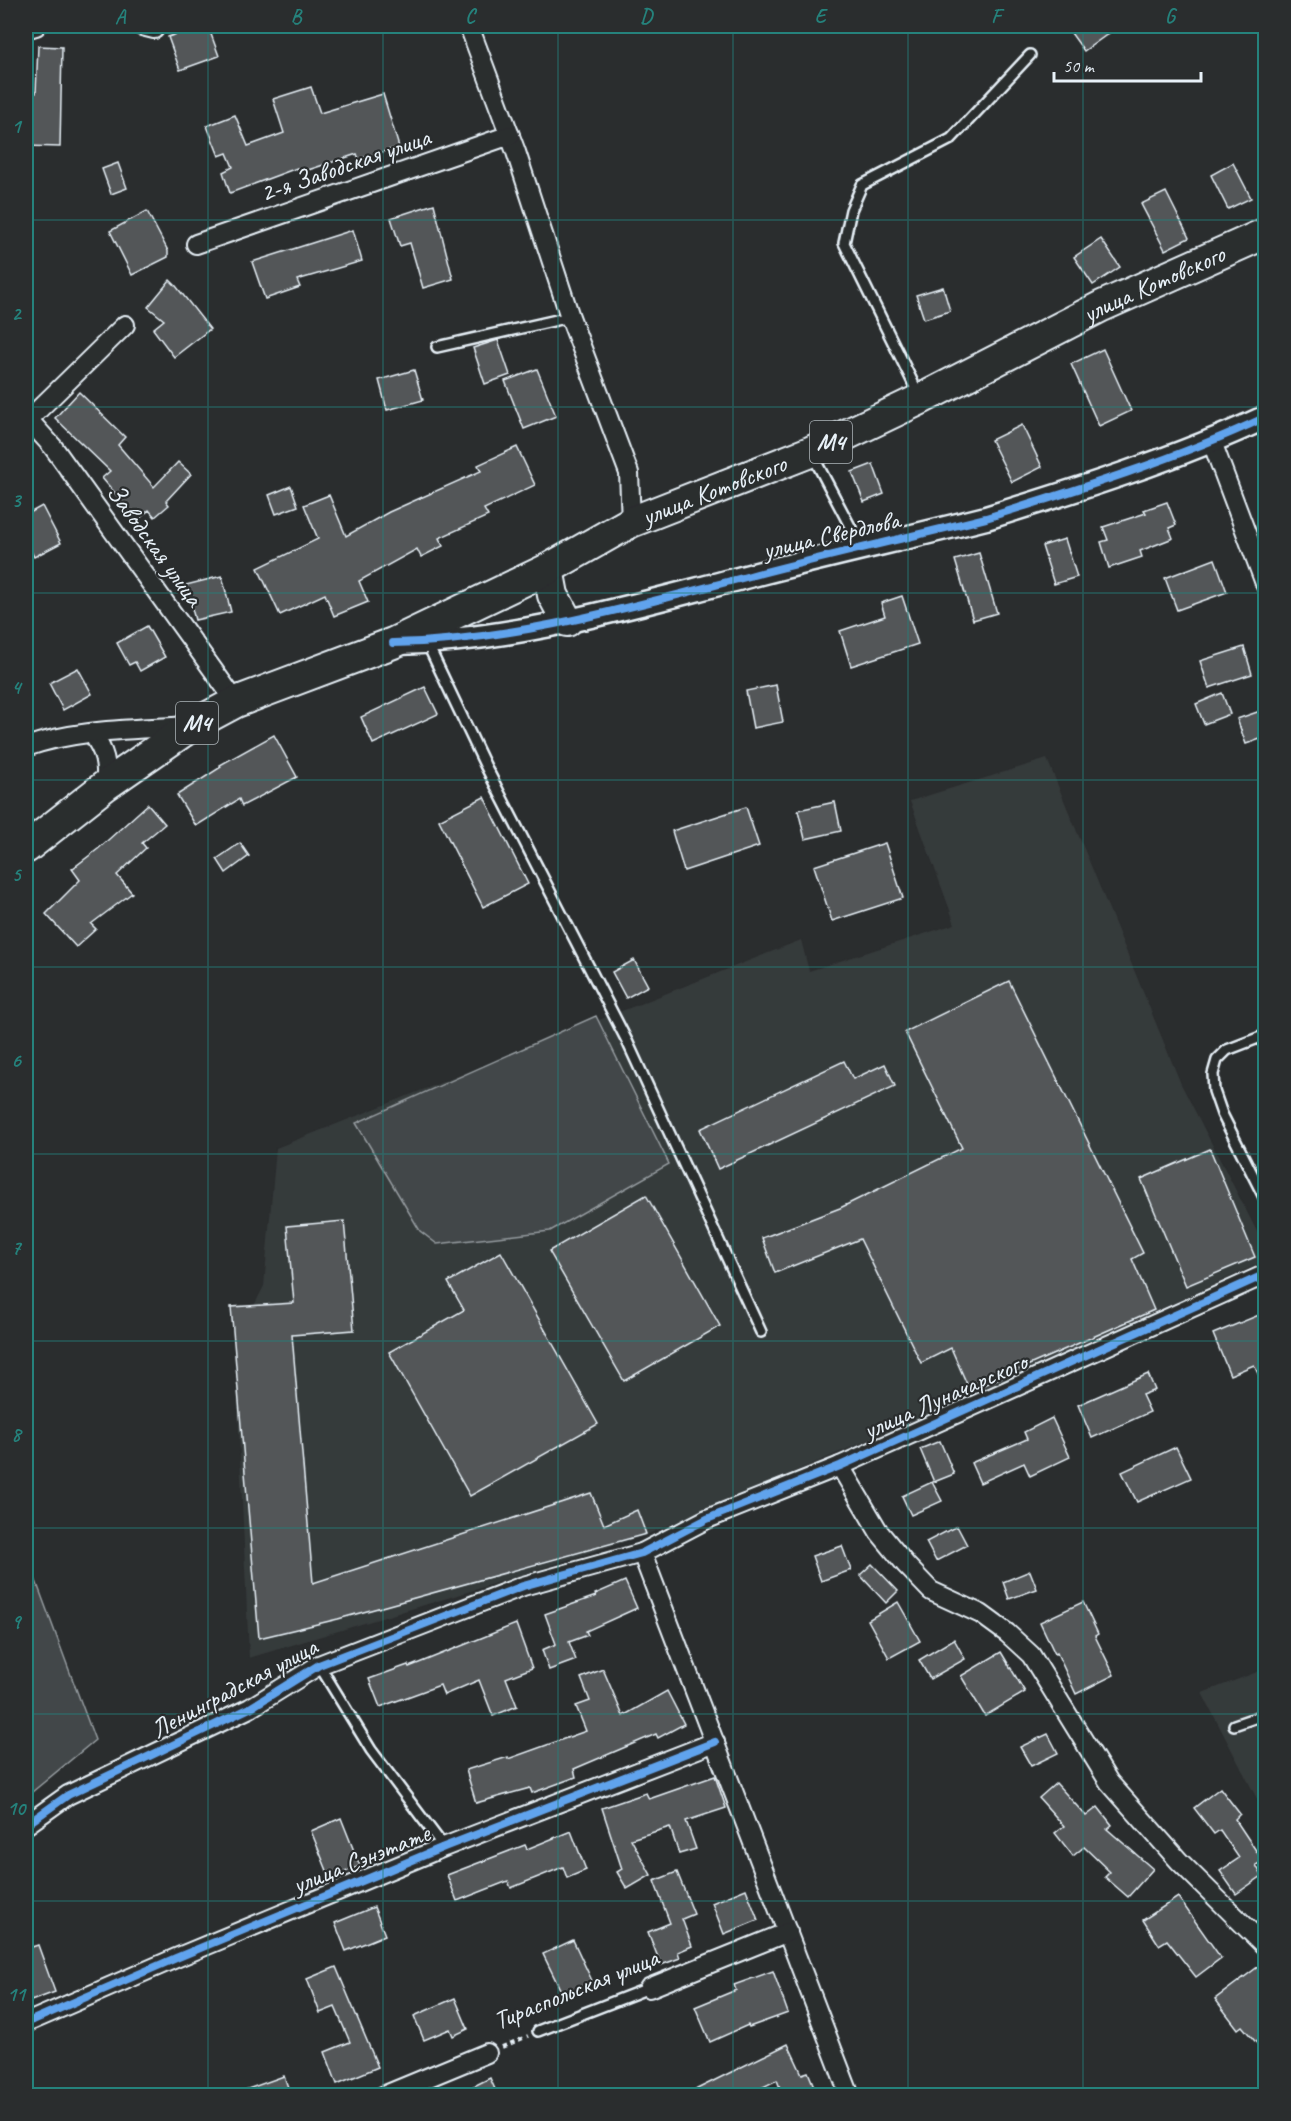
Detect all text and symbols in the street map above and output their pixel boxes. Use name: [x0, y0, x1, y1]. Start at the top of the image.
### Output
text: A: [115, 4, 127, 29]
text: B: [291, 4, 303, 29]
text: C: [465, 4, 477, 29]
text: D: [640, 4, 654, 29]
text: E: [815, 4, 829, 29]
text: F: [991, 4, 1005, 29]
text: G: [1165, 4, 1178, 29]
scale bar: [1054, 45, 1201, 83]
text: 50 m: [1063, 55, 1096, 77]
text: 1: [12, 114, 23, 139]
street label: 2-я Заводская улица: [256, 120, 436, 210]
street label: улица Котовского: [1075, 236, 1231, 331]
text: 2: [12, 301, 23, 326]
road number: M4: [810, 421, 852, 463]
street label: улица Котовского: [635, 446, 792, 534]
street label: Заводская улица: [99, 477, 212, 614]
text: 3: [12, 488, 23, 513]
street label: улица Свердлова: [757, 503, 905, 567]
text: 4: [12, 675, 24, 700]
road number: M4: [176, 702, 218, 744]
text: 5: [12, 862, 23, 887]
text: 6: [11, 1048, 22, 1073]
text: 7: [12, 1235, 23, 1260]
street label: улица Луначарского: [856, 1344, 1035, 1448]
text: 8: [12, 1422, 24, 1447]
text: 9: [12, 1609, 23, 1634]
street label: Ленинградская улица: [145, 1630, 324, 1746]
text: 10: [7, 1796, 27, 1821]
street label: улица Сэнэтате: [286, 1816, 436, 1902]
street label: Тираспольская улица: [489, 1940, 665, 2037]
text: 11: [7, 1982, 27, 2007]

